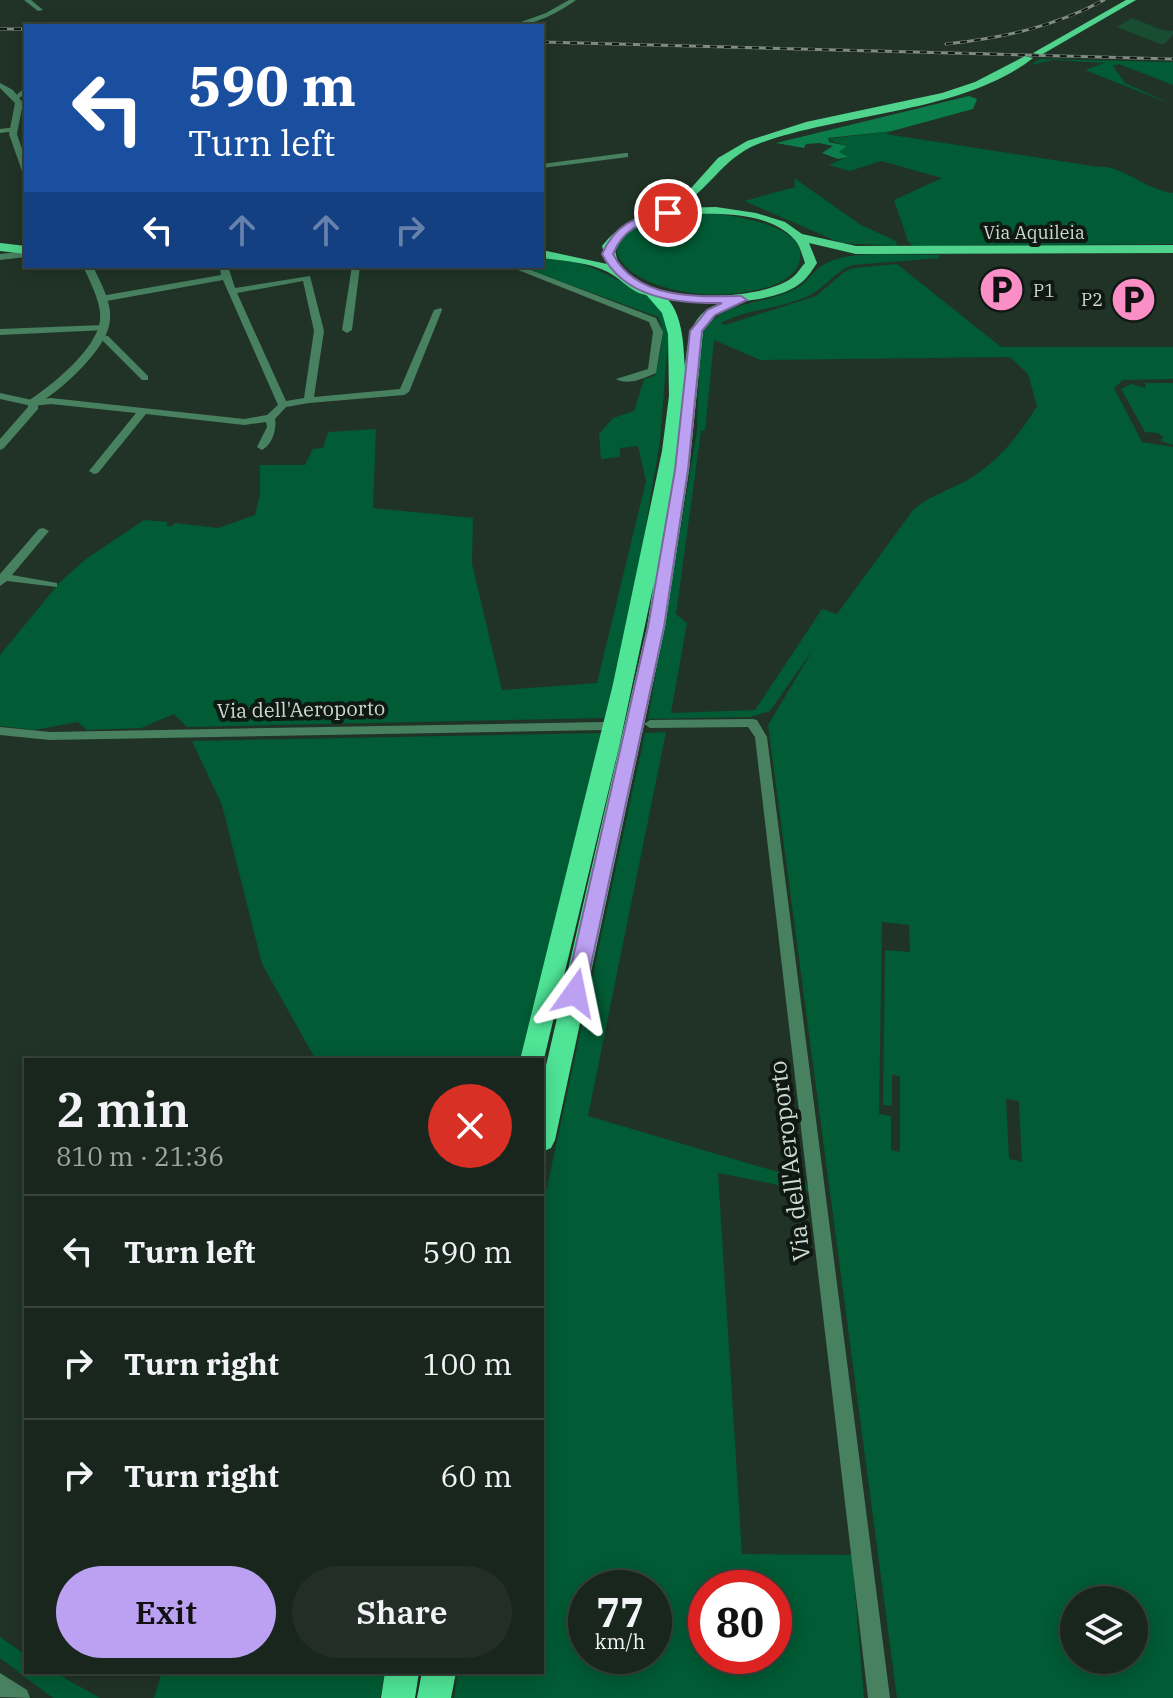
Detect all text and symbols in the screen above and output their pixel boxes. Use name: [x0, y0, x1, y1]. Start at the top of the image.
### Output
text: 590 m: [188, 49, 356, 121]
icon: left: [56, 56, 160, 160]
text: Turn left: [188, 119, 335, 166]
pin: [634, 179, 702, 247]
icon: arrive: [646, 191, 690, 235]
icon: left: [136, 208, 180, 252]
icon: ahead: [220, 208, 264, 252]
icon: ahead: [304, 208, 348, 252]
icon: right: [388, 208, 432, 252]
street label: Via Aquileia: [983, 221, 1085, 244]
parking icon: P1: [978, 266, 1026, 314]
parking icon: P2: [1110, 275, 1158, 323]
place label: P1: [1033, 279, 1055, 302]
place label: P2: [1081, 288, 1103, 311]
street label: Via dell'Aeroporto: [217, 694, 385, 724]
position arrow: [533, 951, 617, 1035]
street label: Via dell'Aeroporto: [761, 1059, 817, 1263]
text: 2 min: [56, 1078, 189, 1140]
button: close: [428, 1084, 512, 1168]
text: 810 m · 21:36: [56, 1139, 224, 1173]
icon: left: [56, 1229, 100, 1273]
text: Turn left: [124, 1232, 256, 1271]
text: 590 m: [422, 1232, 512, 1271]
icon: right: [56, 1341, 100, 1385]
text: Turn right: [124, 1344, 279, 1383]
text: 100 m: [422, 1344, 512, 1383]
icon: right: [56, 1453, 100, 1497]
text: Turn right: [124, 1456, 279, 1495]
text: 60 m: [440, 1456, 512, 1495]
button: Exit: [56, 1566, 276, 1658]
button: Share: [292, 1566, 512, 1658]
speed limit sign: 80: [688, 1570, 792, 1674]
text: 77: [596, 1586, 644, 1638]
map controls: [1060, 1586, 1148, 1674]
button: layers: [1060, 1586, 1148, 1674]
text: km/h: [595, 1628, 645, 1655]

